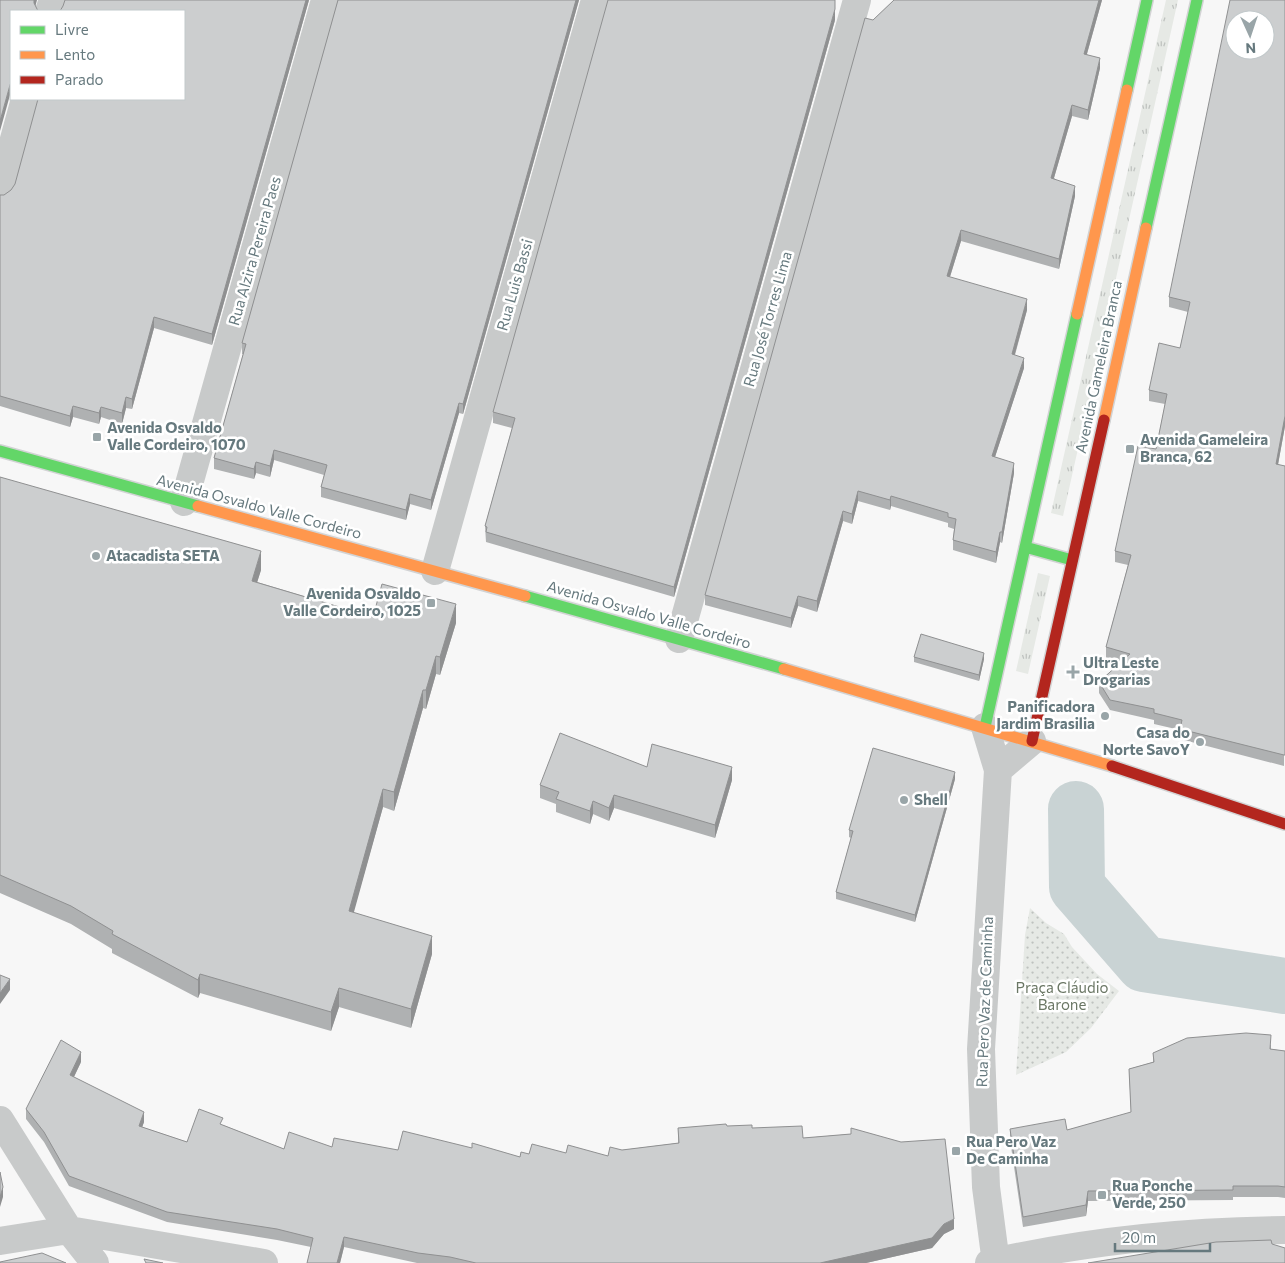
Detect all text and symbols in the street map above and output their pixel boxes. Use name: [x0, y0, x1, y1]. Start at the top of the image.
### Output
legend: [10, 10, 185, 100]
north arrow: [1225, 10, 1275, 60]
text: Livre: [55, 20, 89, 38]
text: N: [1245, 40, 1256, 57]
text: Lento: [55, 45, 95, 63]
text: Parado: [55, 70, 104, 88]
street label: Rua Alzira Pereira Paes: [224, 174, 284, 327]
street label: Rua Luis Bassi: [492, 237, 536, 333]
street label: Rua José Torres Lima: [739, 249, 795, 388]
street label: Avenida Gameleira Branca: [1071, 279, 1125, 455]
place label: Avenida Osvaldo Valle Cordeiro, 1070: [107, 418, 246, 453]
place label: Avenida Gameleira Branca, 62: [1140, 430, 1268, 465]
marker: Avenida Osvaldo Valle Cordeiro, 1070: [91, 431, 103, 443]
marker: Avenida Gameleira Branca, 62: [1124, 443, 1136, 455]
street label: Avenida Osvaldo Valle Cordeiro: [155, 470, 364, 542]
place label: Atacadista SETA: [106, 546, 220, 564]
marker: Atacadista SETA: [90, 550, 102, 562]
street label: Avenida Osvaldo Valle Cordeiro: [545, 576, 753, 652]
place label: Avenida Osvaldo Valle Cordeiro, 1025: [283, 584, 421, 619]
marker: Avenida Osvaldo Valle Cordeiro, 1025: [425, 597, 437, 609]
place label: Ultra Leste Drogarias: [1083, 653, 1159, 688]
marker: Ultra Leste Drogarias: [1067, 666, 1079, 678]
place label: Panificadora Jardim Brasilia: [996, 697, 1095, 732]
marker: Panificadora Jardim Brasilia: [1099, 710, 1111, 722]
place label: Casa do Norte SavoY: [1103, 723, 1190, 758]
marker: Casa do Norte SavoY: [1194, 736, 1206, 748]
place label: Shell: [914, 790, 948, 808]
marker: Shell: [898, 794, 910, 806]
street label: Rua Pero Vaz de Caminha: [972, 916, 996, 1088]
park label: Praça Cláudio Barone: [1016, 978, 1109, 1013]
place label: Rua Pero Vaz De Caminha: [966, 1132, 1056, 1167]
marker: Rua Pero Vaz De Caminha: [950, 1145, 962, 1157]
place label: Rua Ponche Verde, 250: [1112, 1176, 1193, 1211]
marker: Rua Ponche Verde, 250: [1096, 1189, 1108, 1201]
scale bar: [1115, 1220, 1210, 1252]
text: 20 m: [1122, 1228, 1156, 1246]

